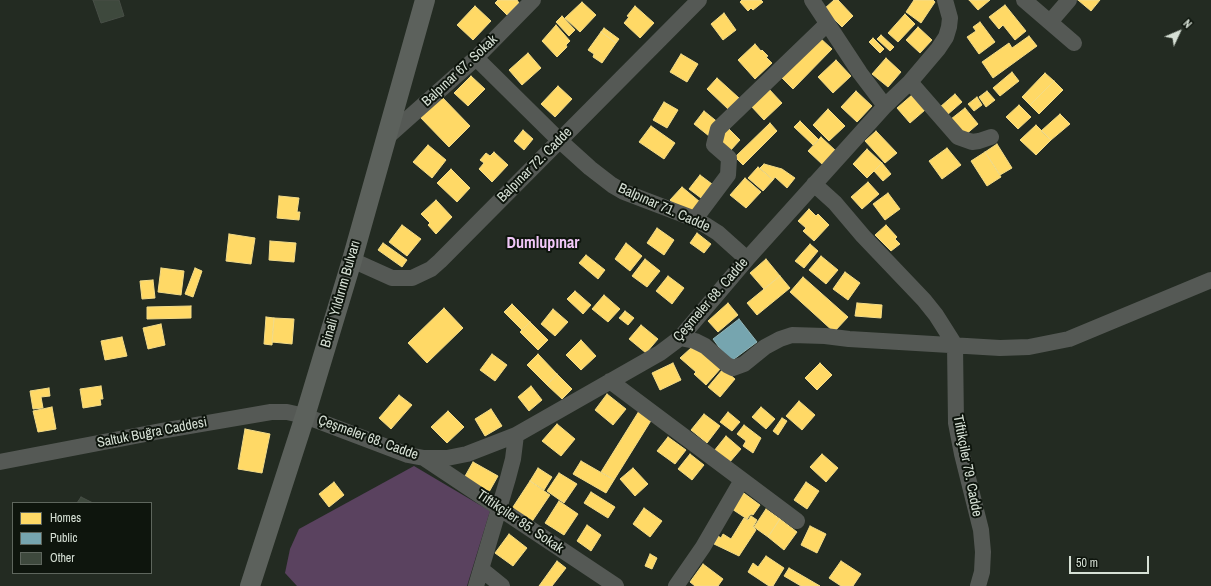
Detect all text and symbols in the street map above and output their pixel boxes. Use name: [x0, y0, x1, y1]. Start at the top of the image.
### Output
north arrow: [1159, 12, 1199, 52]
text: N: [1180, 16, 1195, 31]
street label: Balpınar 67. Sokak: [419, 32, 501, 110]
street label: Balpınar 72. Cadde: [494, 124, 576, 206]
street label: Balpınar 71. Cadde: [615, 180, 713, 236]
district label: Dumlupınar: [507, 234, 579, 254]
street label: Binali Yıldırım Bulvarı: [318, 239, 364, 349]
street label: Çeşmeler 68. Cadde: [670, 255, 752, 345]
street label: Çeşmeler 68. Cadde: [316, 412, 420, 464]
street label: Saltuk Buğra Caddesi: [96, 414, 208, 452]
street label: Tiftikçiler 79. Cadde: [949, 414, 985, 518]
street label: Tiftikçiler 85. Sokak: [473, 487, 567, 557]
legend: [12, 502, 152, 574]
text: Homes: [50, 510, 81, 526]
text: Public: [50, 530, 77, 546]
scale bar: [1071, 548, 1151, 574]
text: Other: [50, 550, 75, 566]
text: 50 m: [1076, 555, 1098, 571]

